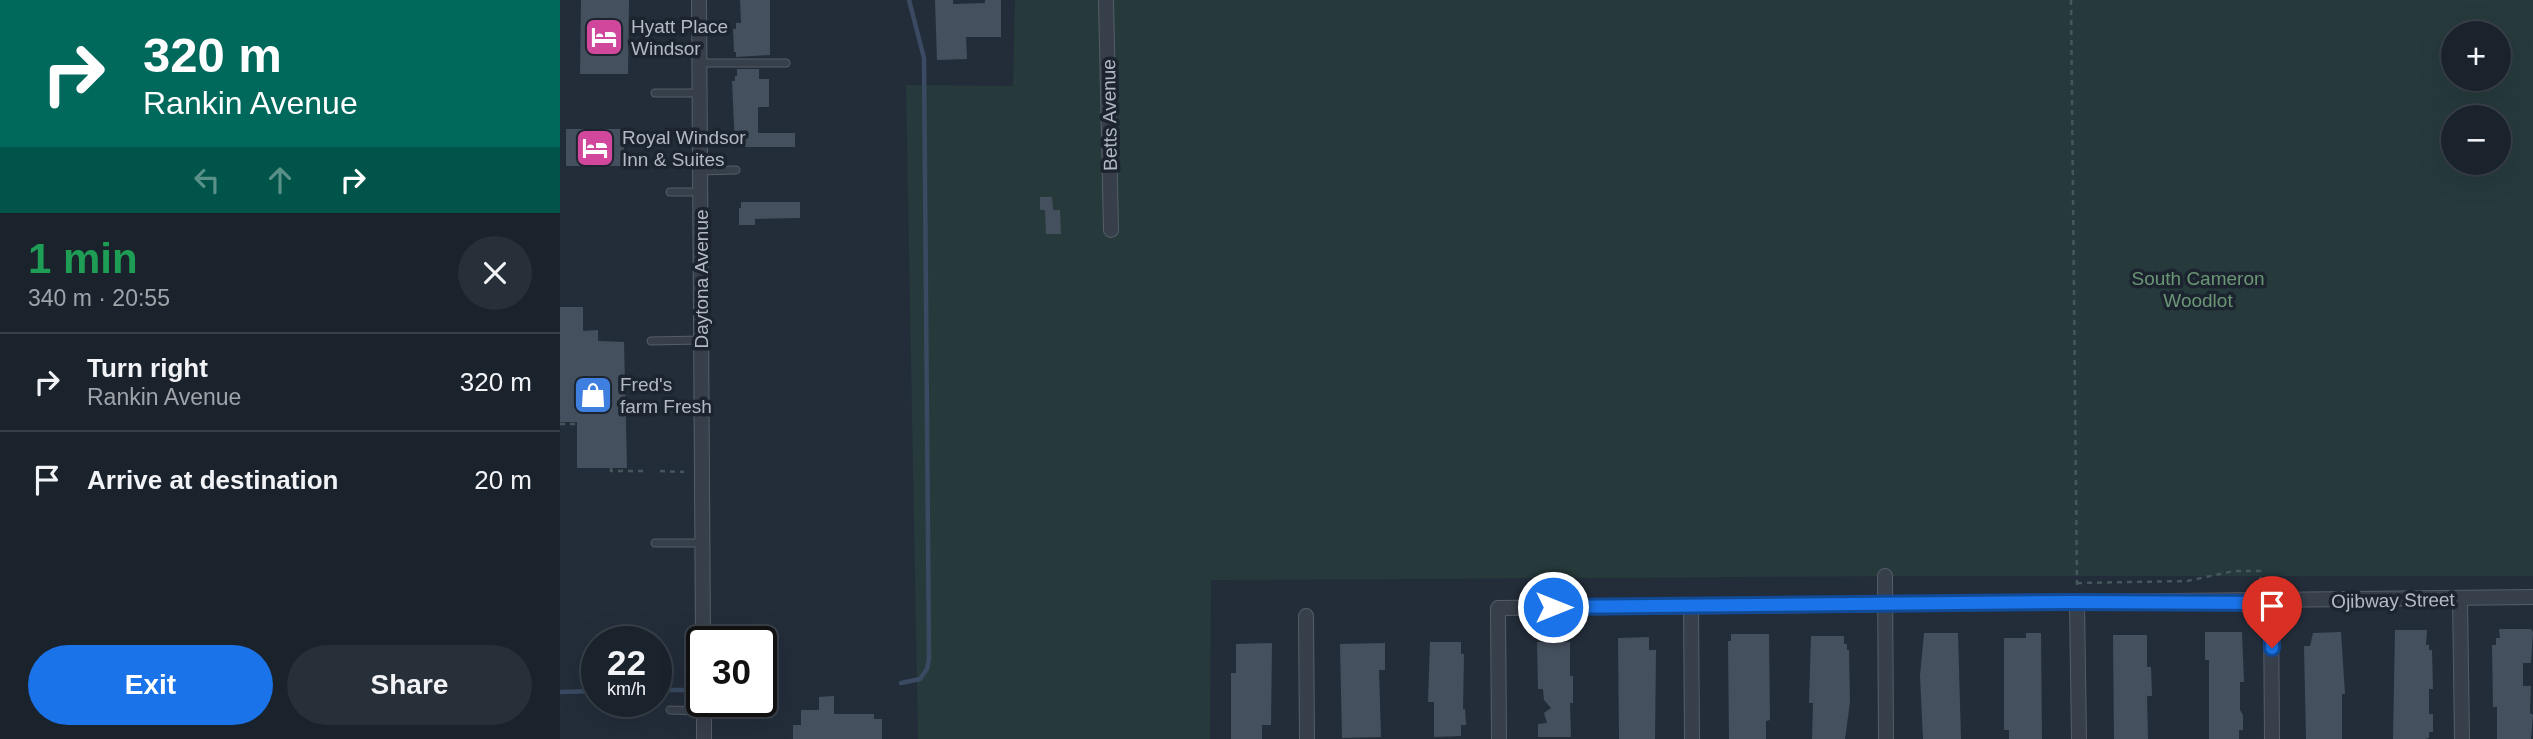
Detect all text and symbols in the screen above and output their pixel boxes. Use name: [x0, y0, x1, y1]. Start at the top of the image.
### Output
hotel icon: Hyatt Place Windsor: [583, 16, 625, 58]
place label: Hyatt Place Windsor: [631, 16, 728, 59]
map controls: [2441, 21, 2511, 175]
button: +: [2441, 21, 2511, 91]
icon: right: [28, 28, 119, 119]
text: 320 m: [143, 28, 282, 82]
street label: Betts Avenue: [1098, 59, 1121, 171]
text: Rankin Avenue: [143, 85, 358, 121]
button: −: [2441, 105, 2511, 175]
hotel icon: Royal Windsor Inn & Suites: [574, 127, 616, 169]
place label: Royal Windsor Inn & Suites: [622, 127, 746, 170]
icon: left: [188, 161, 226, 199]
icon: ahead: [261, 161, 299, 199]
icon: right: [334, 161, 372, 199]
street label: Daytona Avenue: [691, 209, 712, 349]
text: 1 min: [28, 235, 138, 282]
button: close: [458, 236, 532, 310]
park label: South Cameron Woodlot: [2131, 268, 2265, 311]
text: 340 m · 20:55: [28, 285, 170, 311]
text: Turn right: [87, 353, 208, 383]
icon: right: [28, 363, 66, 401]
text: 320 m: [460, 367, 532, 397]
shop icon: Fred's farm Fresh: [572, 374, 614, 416]
place label: Fred's farm Fresh: [620, 374, 712, 417]
text: Rankin Avenue: [87, 384, 241, 410]
icon: arrive: [28, 461, 66, 499]
text: Arrive at destination: [87, 465, 338, 495]
text: 20 m: [474, 465, 532, 495]
position arrow: [1516, 570, 1590, 644]
pin: [2242, 576, 2302, 648]
icon: arrive: [2253, 587, 2291, 625]
street label: Ojibway Street: [2331, 589, 2456, 612]
speed limit sign: 30: [686, 626, 777, 717]
text: 22: [607, 643, 646, 682]
button: Exit: [28, 645, 273, 725]
button: Share: [287, 645, 532, 725]
text: km/h: [607, 679, 646, 699]

